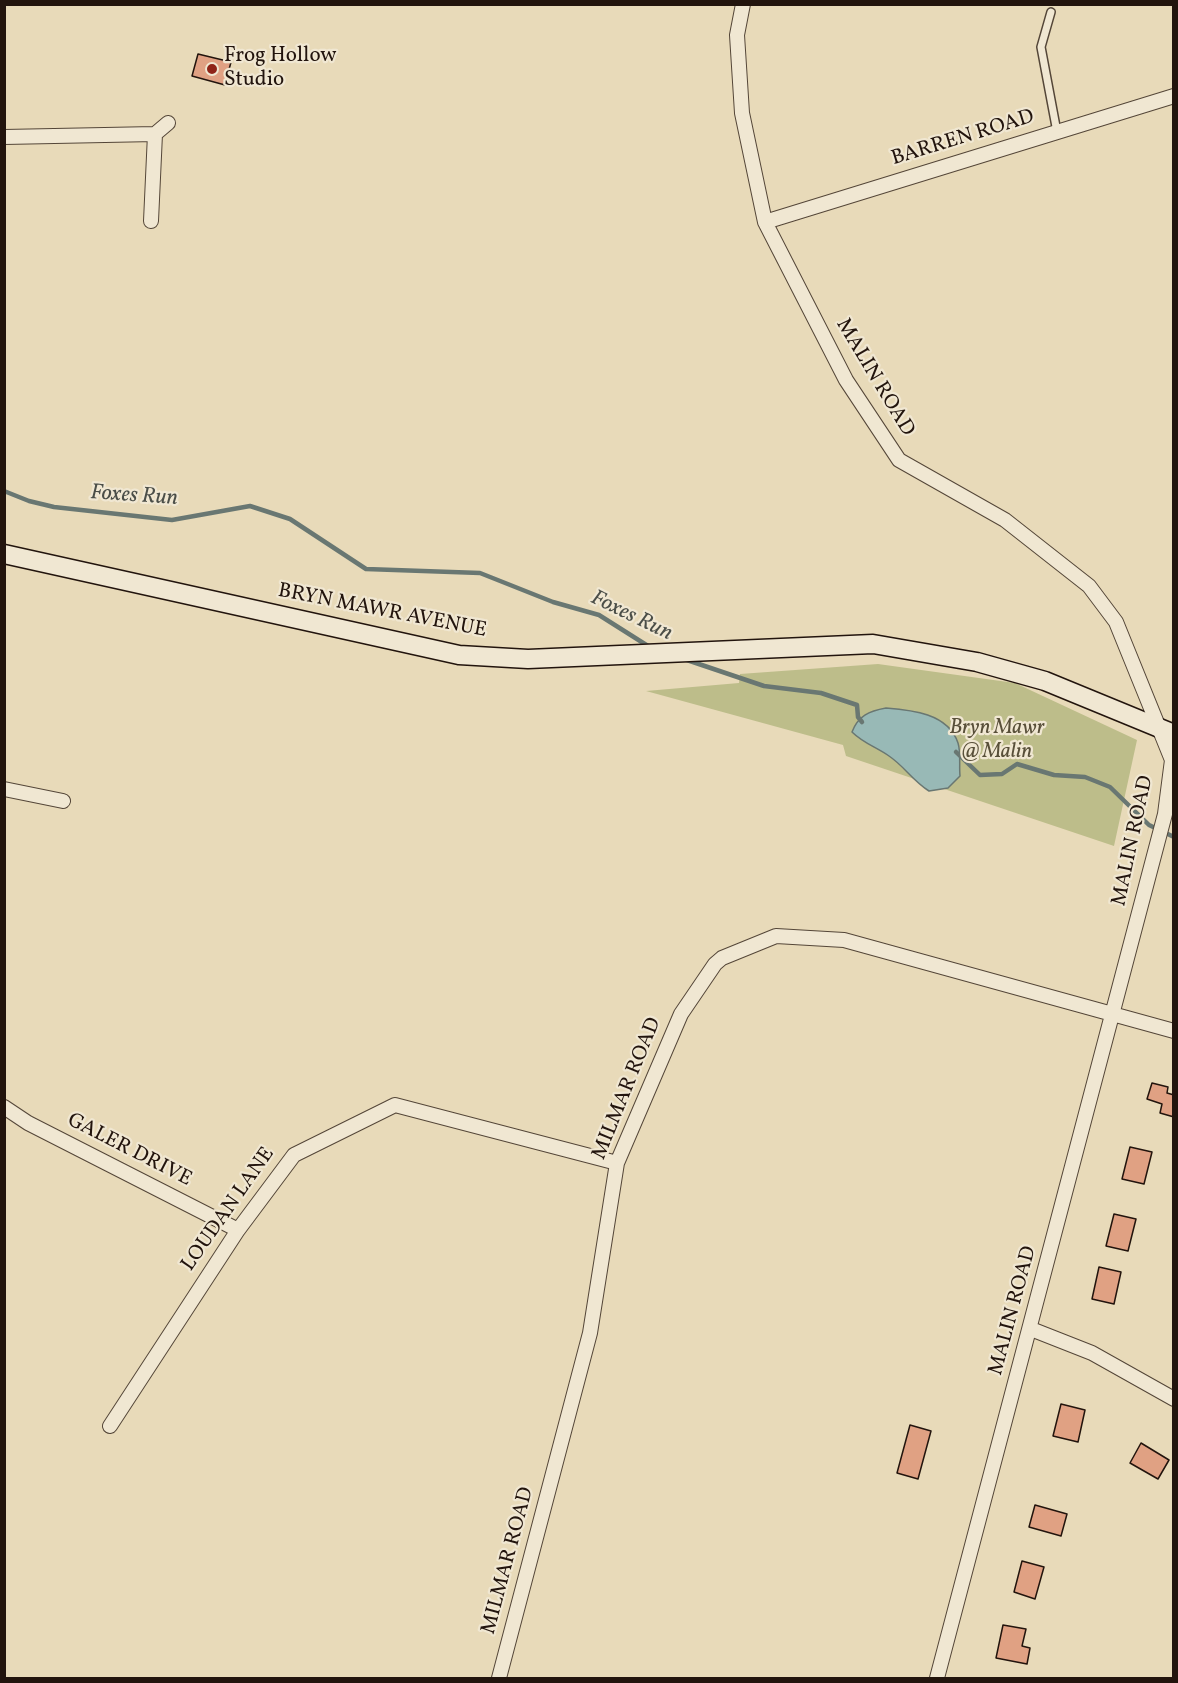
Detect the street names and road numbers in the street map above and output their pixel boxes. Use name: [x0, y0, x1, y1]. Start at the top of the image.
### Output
street label: BARREN ROAD: [889, 105, 1037, 173]
street label: MALIN ROAD: [829, 315, 919, 441]
street label: BRYN MAWR AVENUE: [275, 579, 489, 645]
street label: MALIN ROAD: [1108, 773, 1160, 909]
street label: MILMAR ROAD: [588, 1014, 668, 1164]
street label: GALER DRIVE: [62, 1109, 196, 1193]
street label: LOUDAN LANE: [177, 1143, 281, 1277]
street label: MALIN ROAD: [985, 1244, 1043, 1378]
street label: MILMAR ROAD: [477, 1485, 541, 1637]

